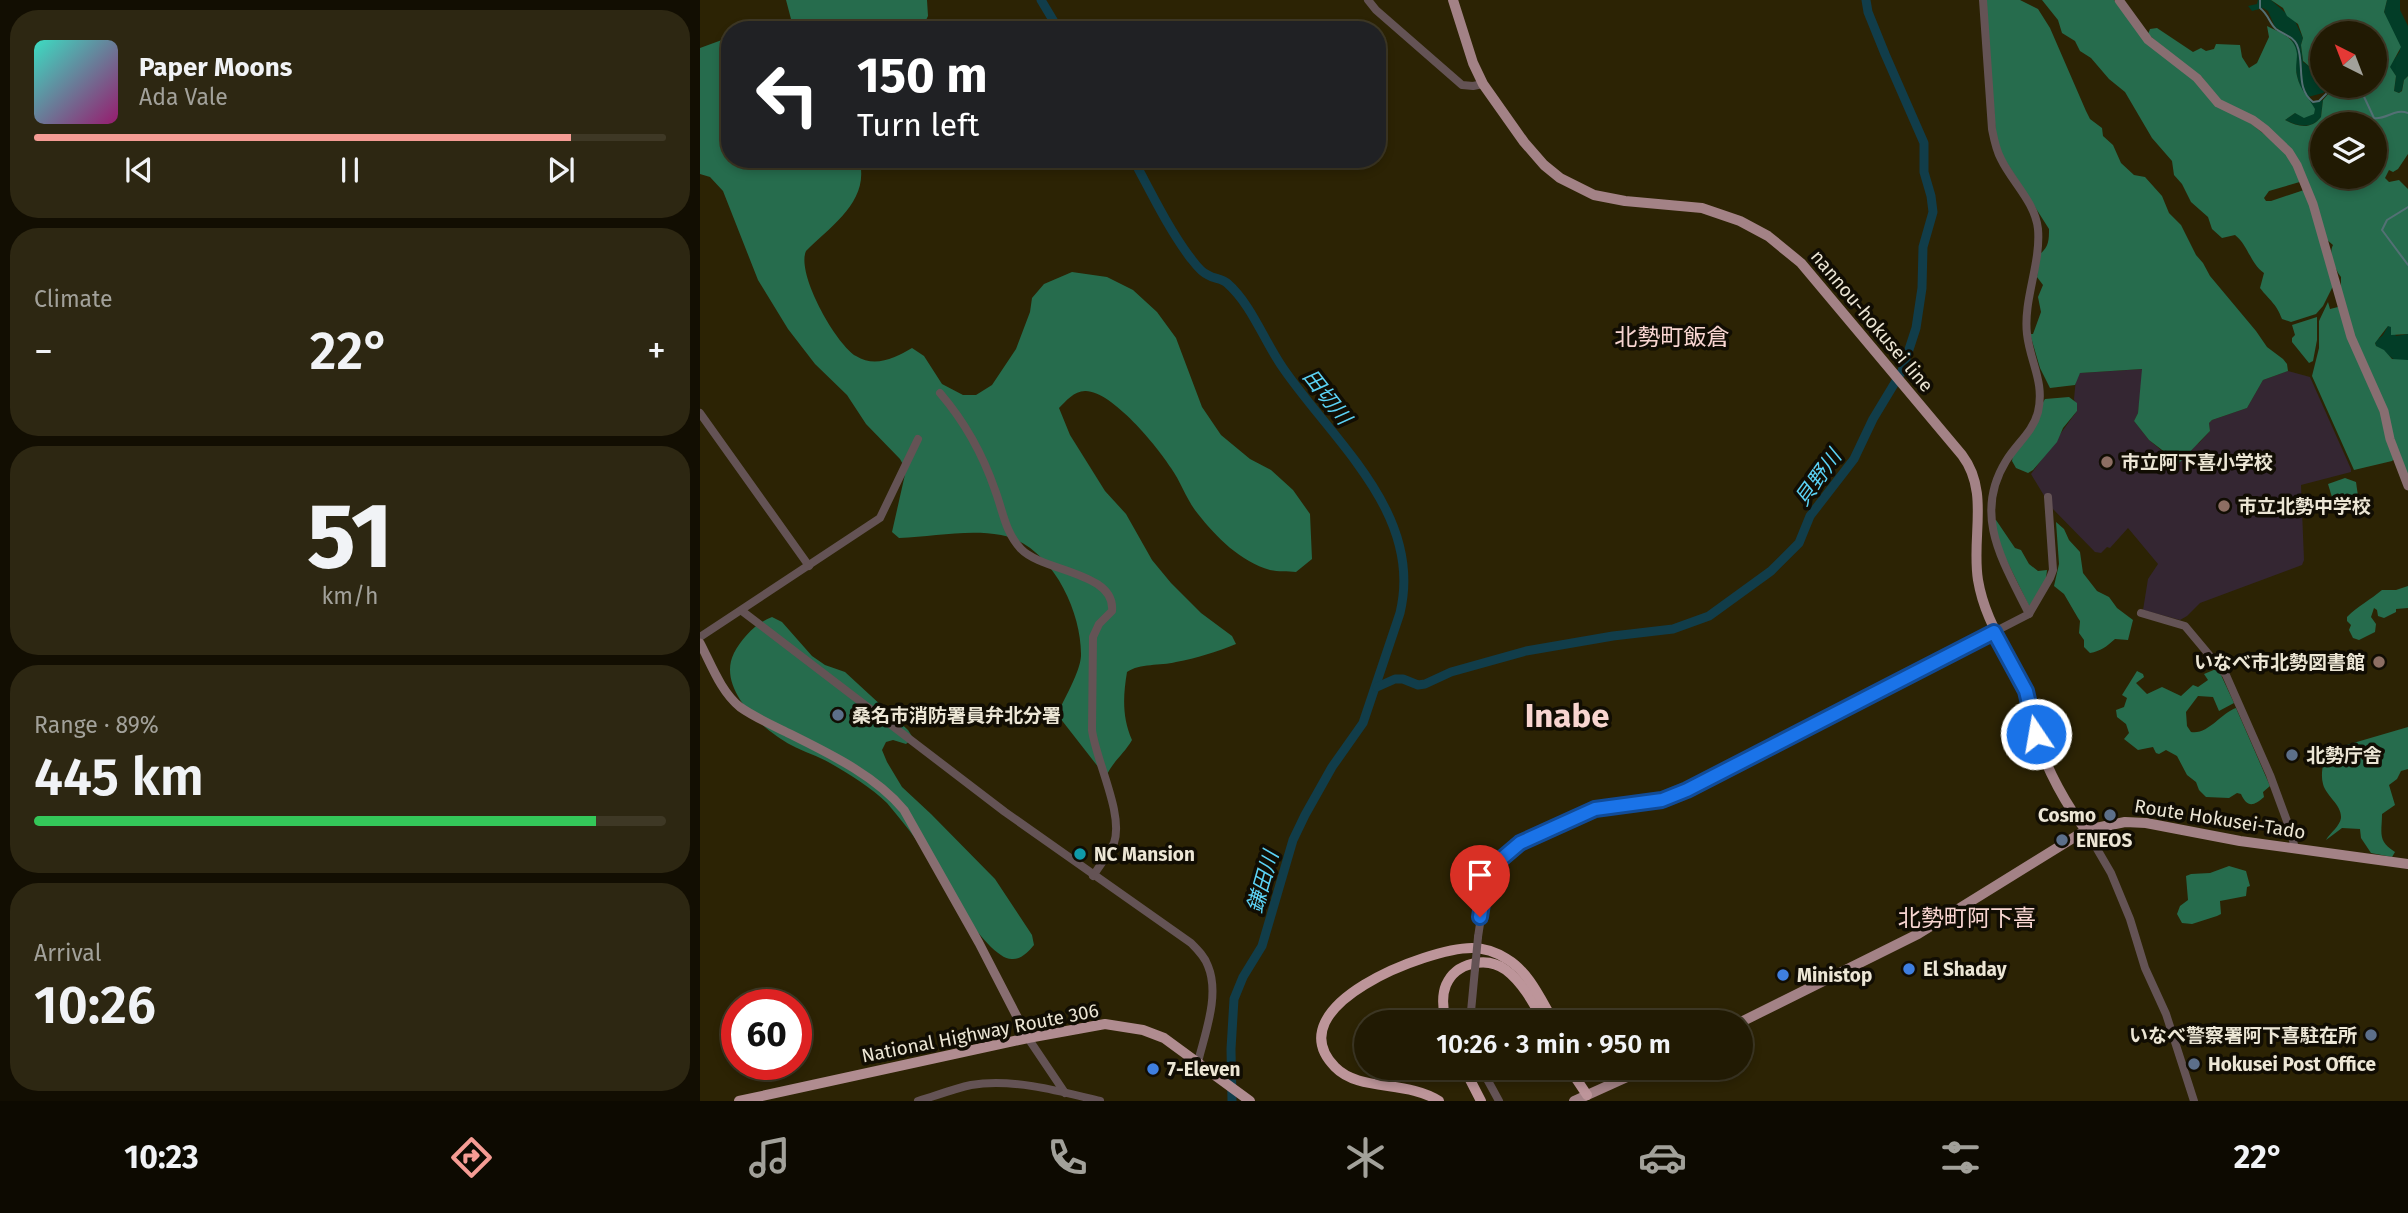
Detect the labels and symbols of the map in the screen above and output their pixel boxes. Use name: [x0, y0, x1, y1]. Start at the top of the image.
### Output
north arrow: [2310, 21, 2387, 98]
street label: nannou-hokusei line: [1806, 245, 1938, 397]
district label: 北勢町飯倉: [1615, 323, 1730, 351]
water label: 田切川: [1297, 364, 1358, 431]
water label: 貝野川: [1789, 443, 1848, 511]
place label: 市立阿下喜小学校: [2121, 451, 2273, 474]
marker: 市立阿下喜小学校: [2099, 454, 2115, 470]
place label: 市立北勢中学校: [2238, 495, 2371, 518]
marker: 市立北勢中学校: [2216, 498, 2232, 514]
place label: いなべ市北勢図書館: [2194, 651, 2365, 674]
marker: いなべ市北勢図書館: [2371, 654, 2387, 670]
district label: Inabe: [1525, 696, 1609, 736]
position arrow: [1999, 697, 2073, 771]
place label: 桑名市消防署員弁北分署: [852, 704, 1061, 727]
marker: 桑名市消防署員弁北分署: [830, 707, 846, 723]
place label: 北勢庁舎: [2306, 744, 2382, 767]
marker: 北勢庁舎: [2284, 747, 2300, 763]
street label: Route Hokusei-Tado: [2133, 794, 2307, 844]
place label: Cosmo: [2038, 804, 2096, 827]
marker: Cosmo: [2102, 807, 2118, 823]
place label: ENEOS: [2076, 829, 2132, 852]
marker: ENEOS: [2054, 832, 2070, 848]
place label: NC Mansion: [1094, 843, 1195, 866]
pin: [1450, 845, 1510, 917]
marker: NC Mansion: [1072, 846, 1088, 862]
water label: 鎌田川: [1242, 846, 1285, 916]
district label: 北勢町阿下喜: [1898, 904, 2036, 932]
place label: El Shaday: [1923, 958, 2007, 981]
marker: El Shaday: [1901, 961, 1917, 977]
place label: Ministop: [1797, 964, 1872, 987]
marker: Ministop: [1775, 967, 1791, 983]
speed limit sign: 60: [721, 989, 812, 1080]
street label: National Highway Route 306: [859, 999, 1101, 1067]
place label: いなべ警察署阿下喜駐在所: [2129, 1024, 2357, 1047]
marker: いなべ警察署阿下喜駐在所: [2363, 1027, 2379, 1043]
place label: Hokusei Post Office: [2208, 1053, 2376, 1076]
marker: Hokusei Post Office: [2186, 1056, 2202, 1072]
place label: 7-Eleven: [1167, 1058, 1240, 1081]
marker: 7-Eleven: [1145, 1061, 1161, 1077]

